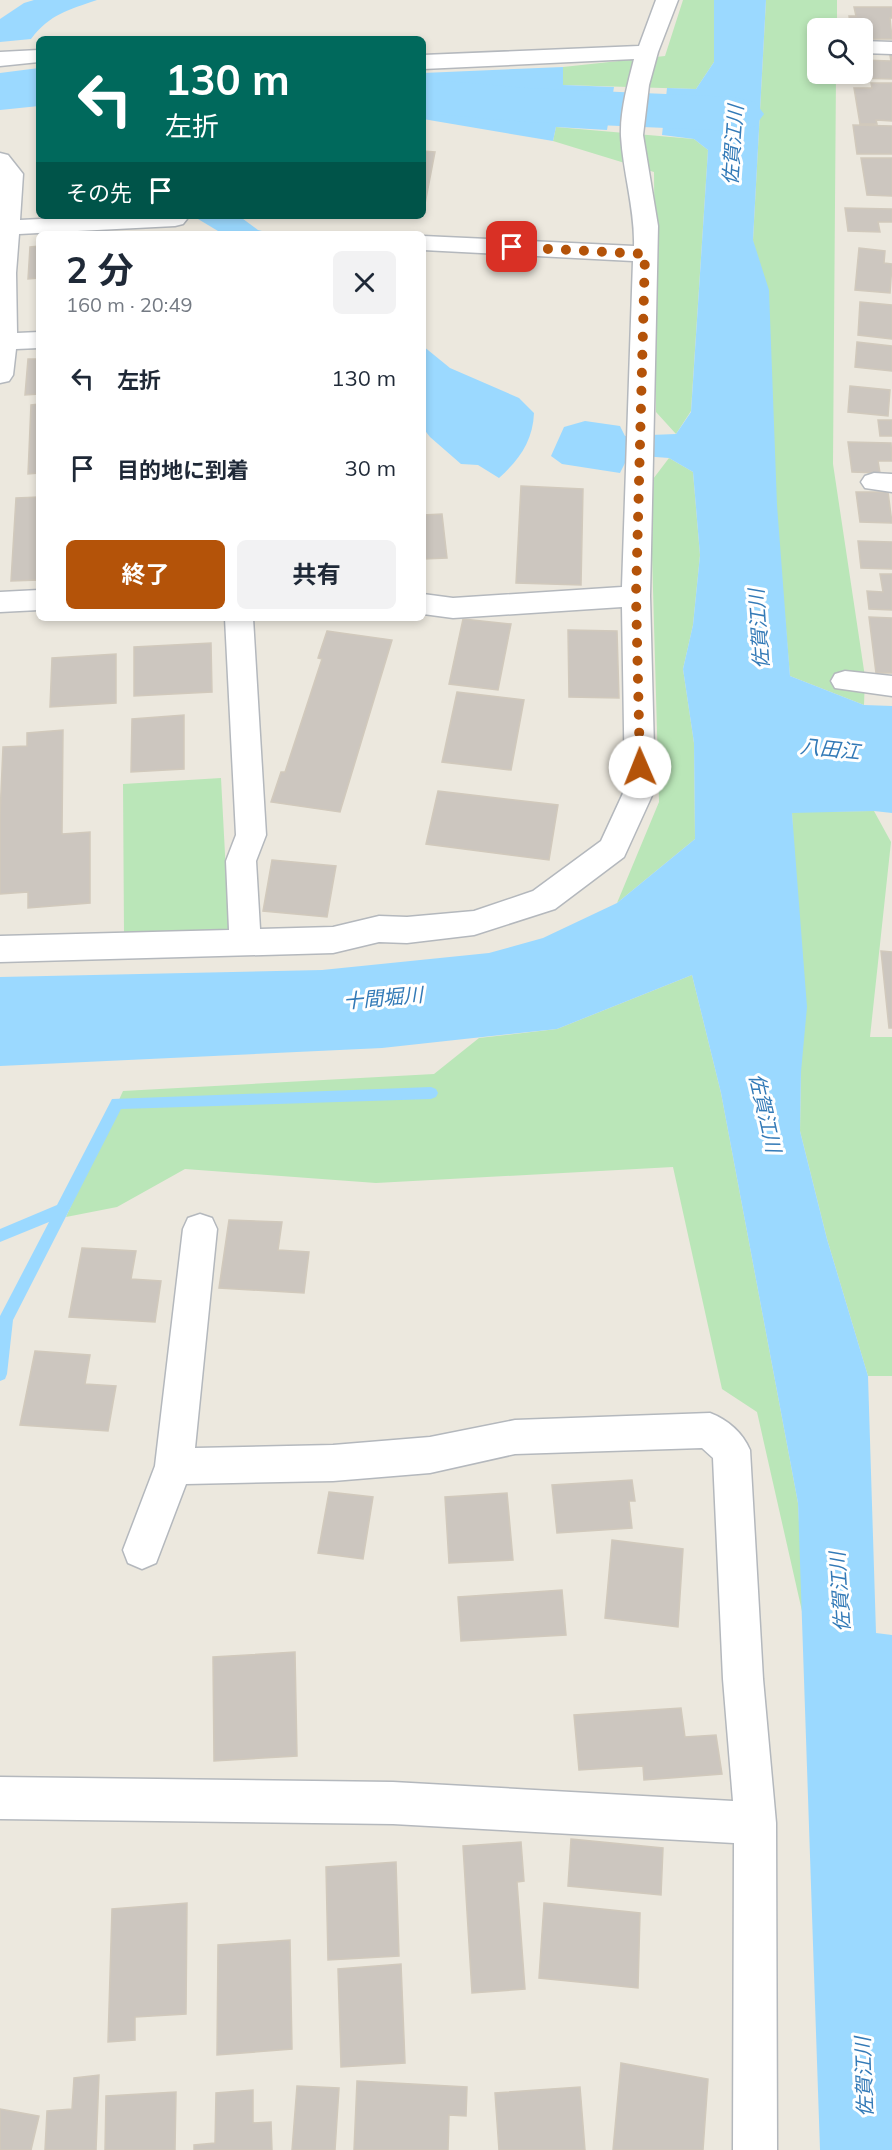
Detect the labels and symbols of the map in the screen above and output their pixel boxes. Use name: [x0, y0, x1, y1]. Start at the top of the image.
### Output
water label: 佐賀江川: [717, 102, 748, 186]
pin: [486, 221, 537, 272]
water label: 佐賀江川: [743, 586, 774, 670]
water label: 八田江: [799, 733, 863, 764]
position arrow: [608, 735, 672, 799]
water label: 十間堀川: [342, 981, 426, 1013]
water label: 佐賀江川: [744, 1071, 787, 1157]
water label: 佐賀江川: [824, 1549, 855, 1633]
water label: 佐賀江川: [850, 2035, 877, 2117]

